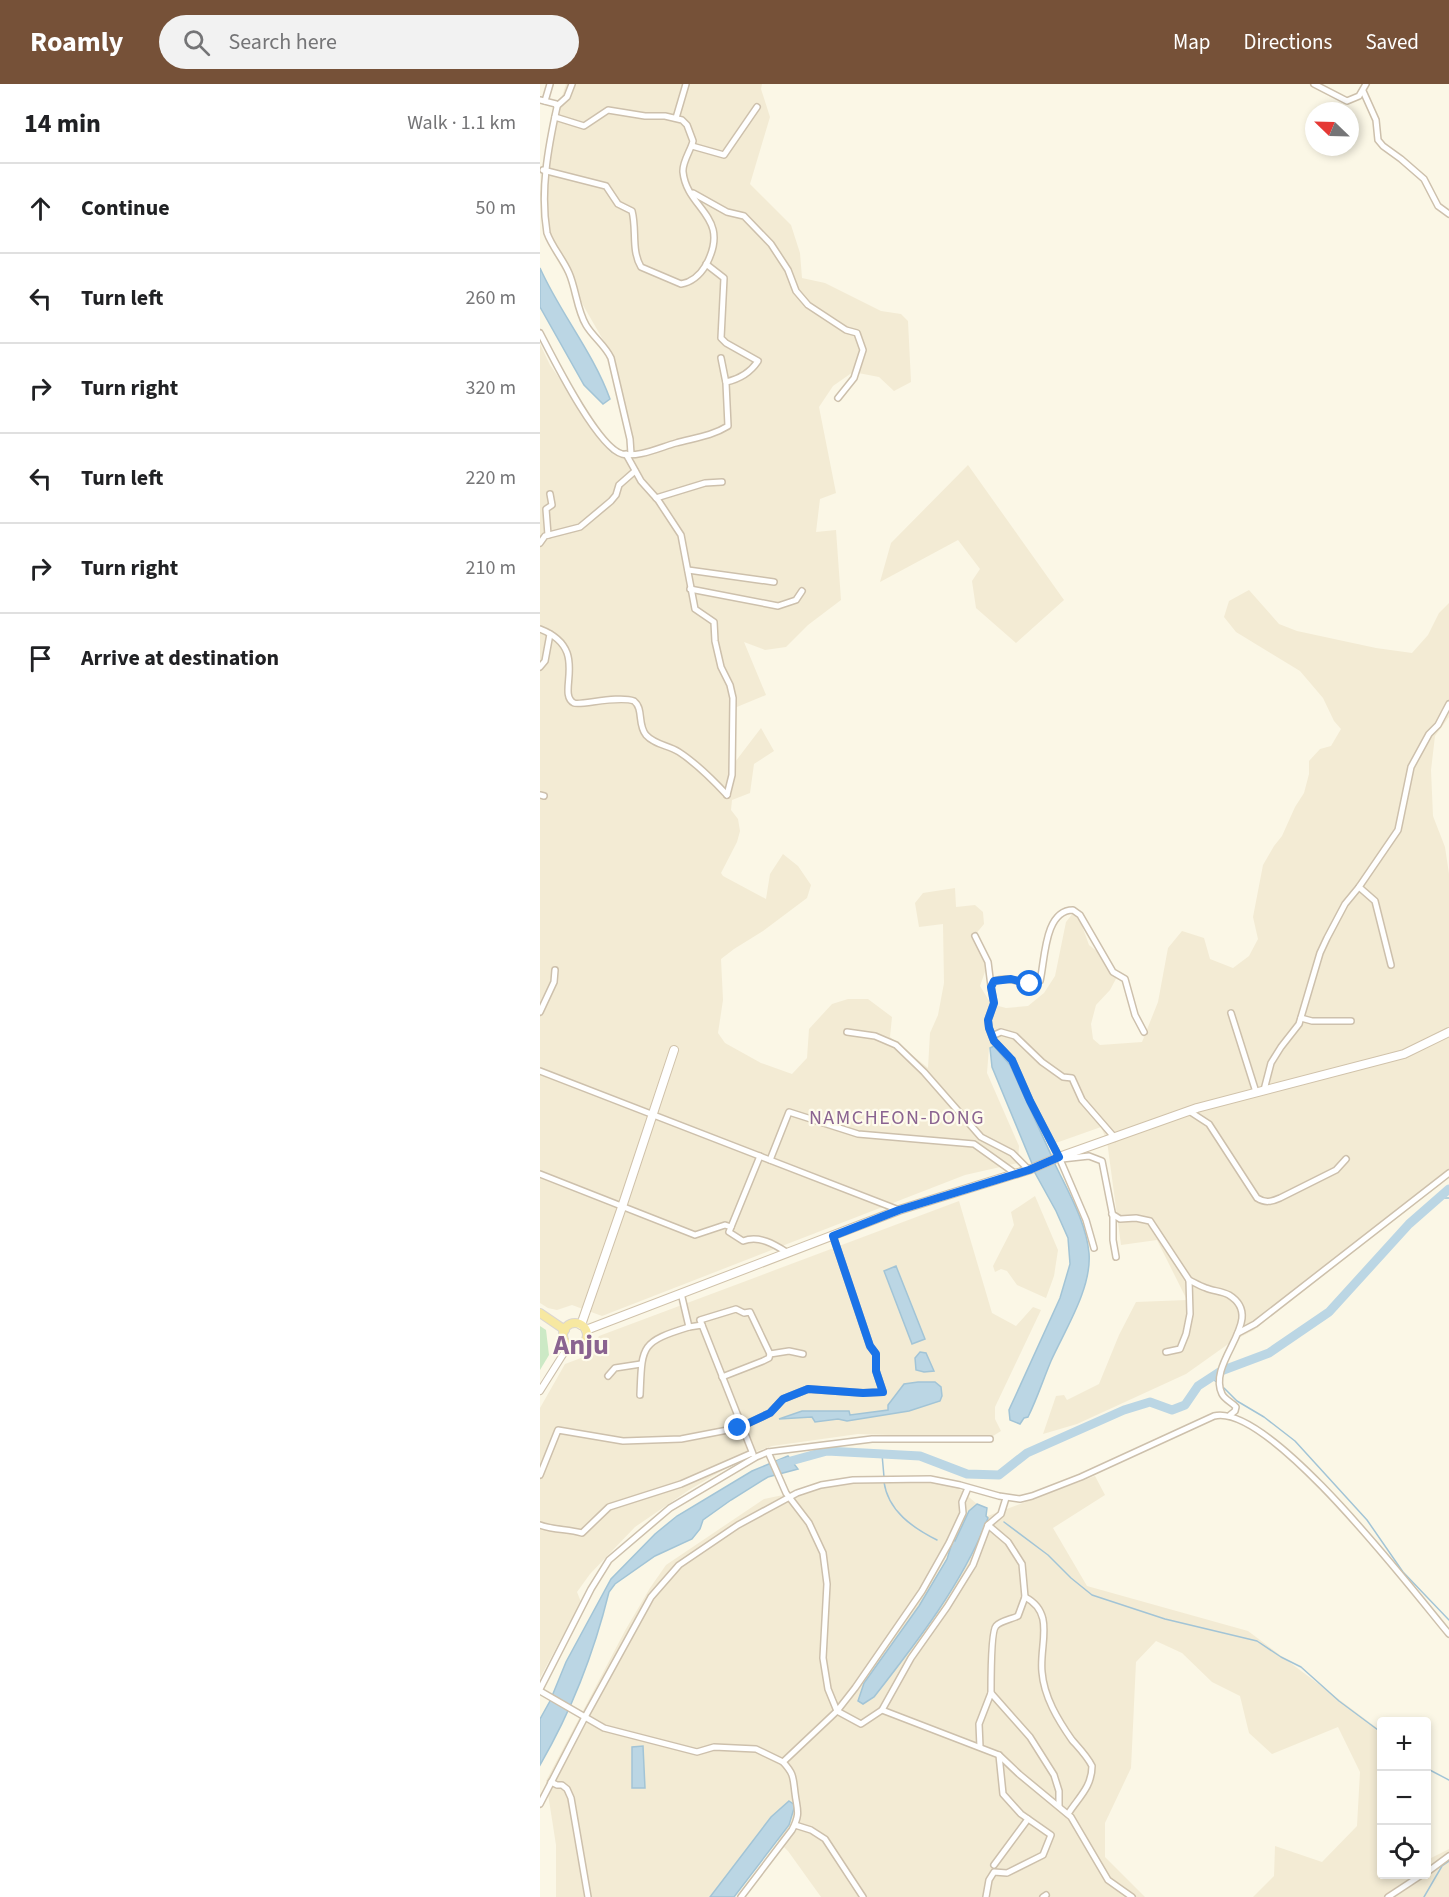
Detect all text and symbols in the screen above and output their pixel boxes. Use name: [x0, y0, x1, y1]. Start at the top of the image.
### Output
search box: [159, 15, 579, 69]
text: Roamly: [30, 22, 123, 62]
icon: search: [180, 26, 213, 59]
text: Search here: [228, 26, 337, 58]
text: Map: [1173, 27, 1211, 57]
text: Directions: [1244, 27, 1332, 57]
text: Saved: [1365, 27, 1419, 57]
north arrow: [1305, 102, 1359, 156]
text: 14 min: [24, 105, 101, 142]
text: Walk · 1.1 km: [407, 109, 516, 137]
icon: ahead: [24, 192, 57, 225]
text: Continue: [81, 192, 170, 224]
text: 50 m: [476, 194, 516, 222]
icon: left: [24, 282, 57, 315]
text: Turn left: [81, 282, 163, 314]
text: 260 m: [466, 284, 516, 312]
icon: right: [24, 372, 57, 405]
text: Turn right: [81, 372, 178, 404]
text: 320 m: [466, 374, 516, 402]
icon: left: [24, 462, 57, 495]
text: Turn left: [81, 462, 163, 494]
text: 220 m: [466, 464, 516, 492]
icon: right: [24, 552, 57, 585]
text: Turn right: [81, 552, 178, 584]
text: 210 m: [466, 554, 516, 582]
icon: arrive: [24, 642, 57, 675]
text: Arrive at destination: [81, 642, 279, 674]
route start: [1016, 970, 1042, 996]
district label: NAMCHEON-DONG: [809, 1104, 985, 1132]
district label: Anju: [552, 1325, 609, 1365]
route end: [724, 1414, 750, 1440]
map controls: [1377, 1717, 1431, 1879]
button: +: [1377, 1717, 1431, 1771]
button: −: [1377, 1771, 1431, 1825]
button: locate: [1377, 1825, 1431, 1879]

